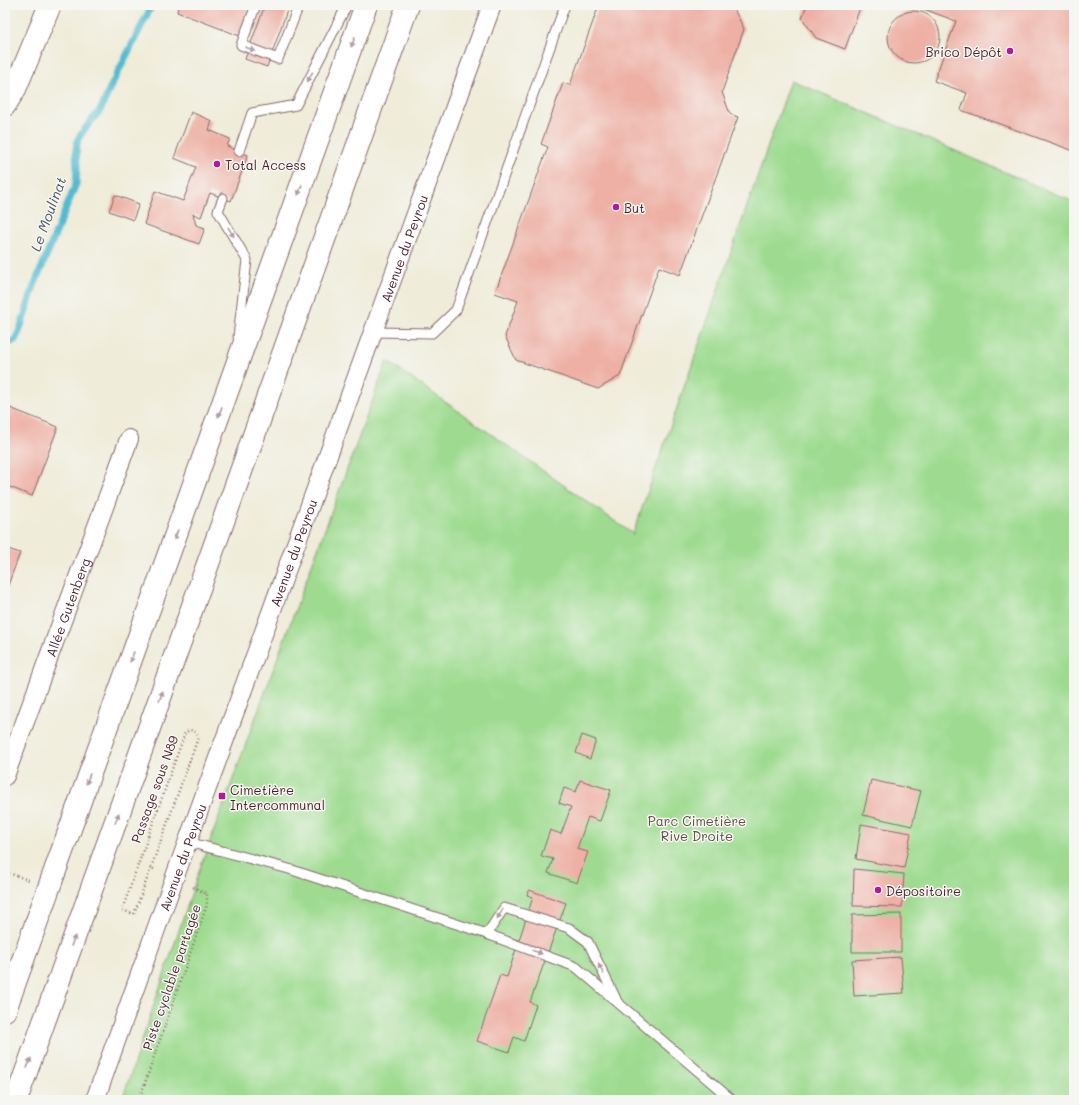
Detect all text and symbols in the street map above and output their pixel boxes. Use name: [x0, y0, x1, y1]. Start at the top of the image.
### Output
one-way arrow: [350, 36, 356, 48]
place label: Brico Dépôt: [925, 43, 1002, 60]
one-way arrow: [245, 46, 257, 52]
marker: Brico Dépôt: [1005, 46, 1015, 56]
one-way arrow: [307, 71, 314, 83]
place label: Total Access: [225, 156, 306, 173]
marker: Total Access: [212, 159, 222, 169]
water label: Le Moulinat: [26, 174, 70, 254]
one-way arrow: [296, 185, 302, 197]
street label: Avenue du Peyrou: [376, 192, 431, 304]
place label: But: [624, 199, 645, 216]
marker: But: [611, 202, 621, 212]
one-way arrow: [227, 226, 234, 238]
one-way arrow: [217, 407, 223, 419]
street label: Avenue du Peyrou: [265, 497, 320, 609]
one-way arrow: [173, 529, 179, 541]
street label: Allée Gutenberg: [41, 555, 93, 659]
one-way arrow: [129, 651, 135, 663]
one-way arrow: [158, 690, 164, 702]
street label: Passage sous N89: [127, 733, 181, 845]
one-way arrow: [85, 774, 91, 786]
place label: Cimetière Intercommunal: [230, 781, 325, 813]
marker: Cimetière Intercommunal: [217, 791, 227, 801]
street label: Avenue du Peyrou: [155, 801, 209, 913]
one-way arrow: [114, 812, 120, 824]
park label: Parc Cimetière Rive Droite: [648, 812, 746, 844]
place label: Dépositoire: [886, 882, 961, 899]
marker: Dépositoire: [873, 885, 883, 895]
street label: Piste cyclable partagée: [138, 902, 204, 1052]
one-way arrow: [496, 908, 503, 920]
one-way arrow: [70, 934, 76, 946]
one-way arrow: [532, 950, 544, 956]
one-way arrow: [598, 963, 605, 975]
one-way arrow: [27, 1057, 33, 1069]

